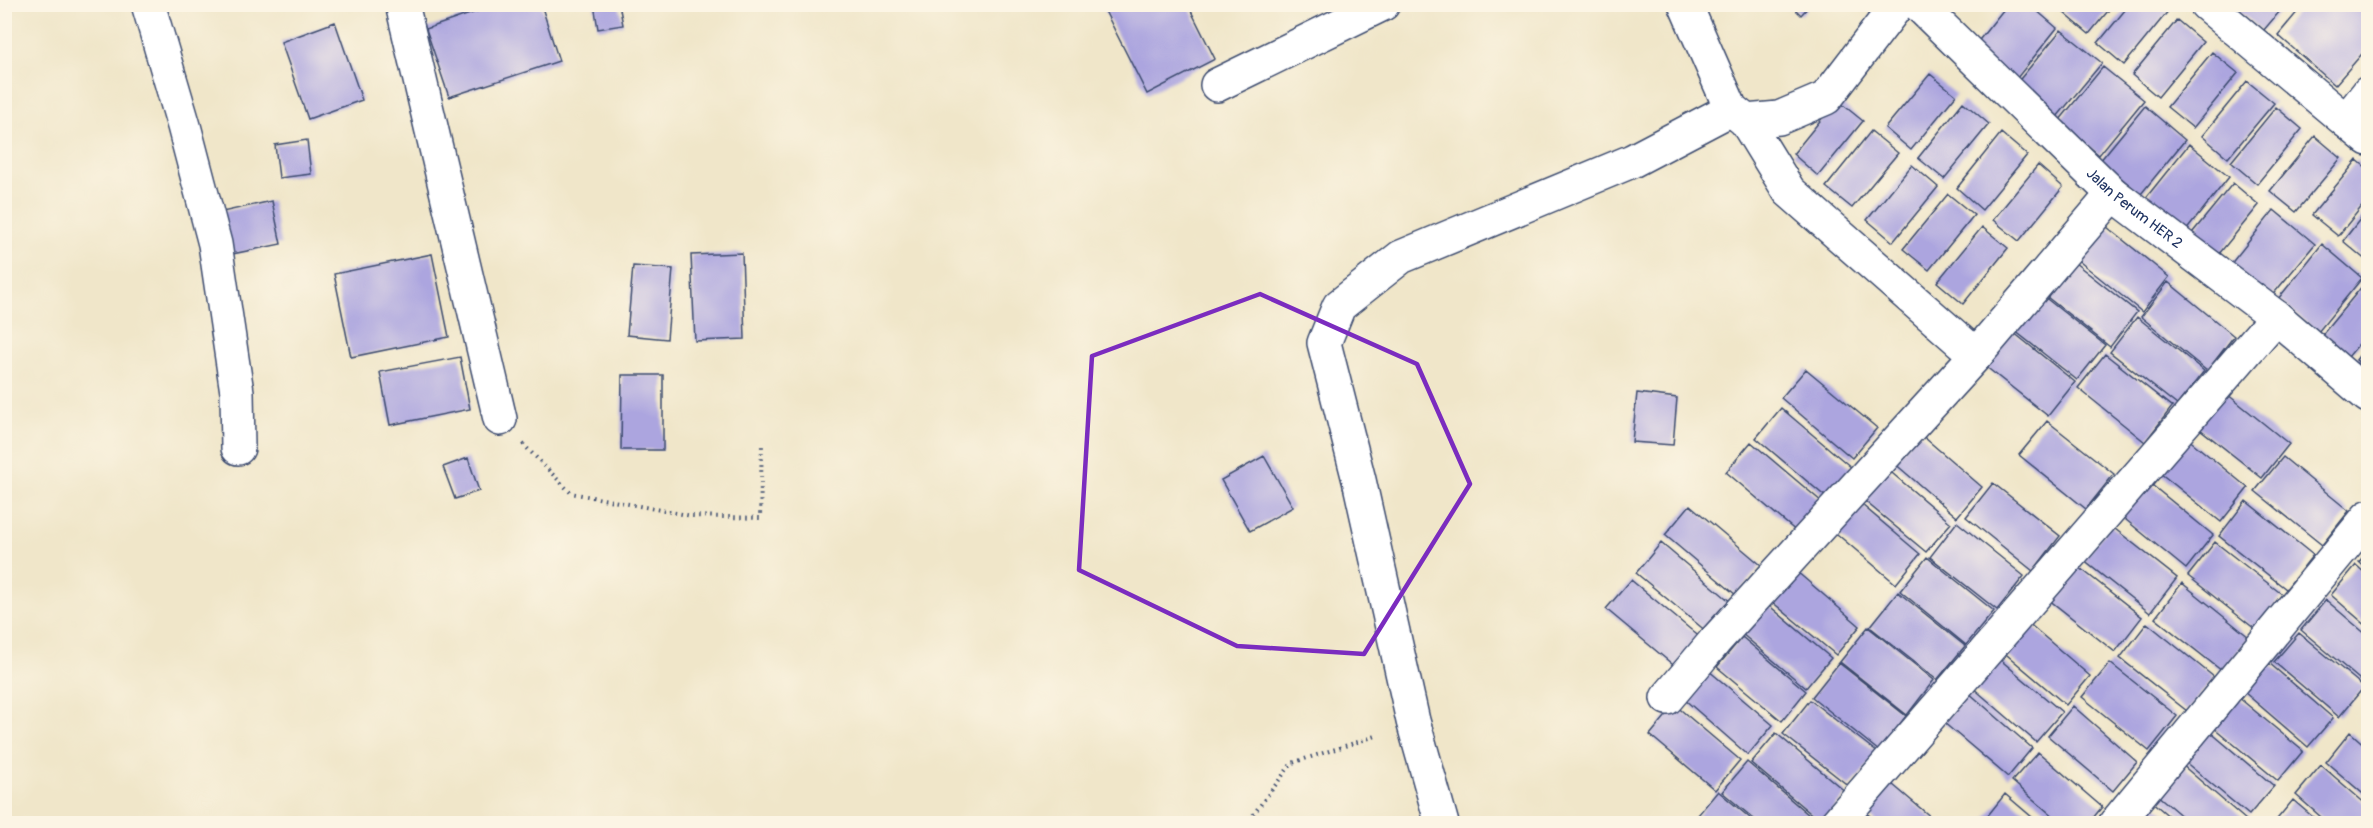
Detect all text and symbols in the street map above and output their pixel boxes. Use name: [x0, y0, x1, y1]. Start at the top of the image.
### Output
street label: Jalan Perum HER 2: [2082, 164, 2187, 253]

